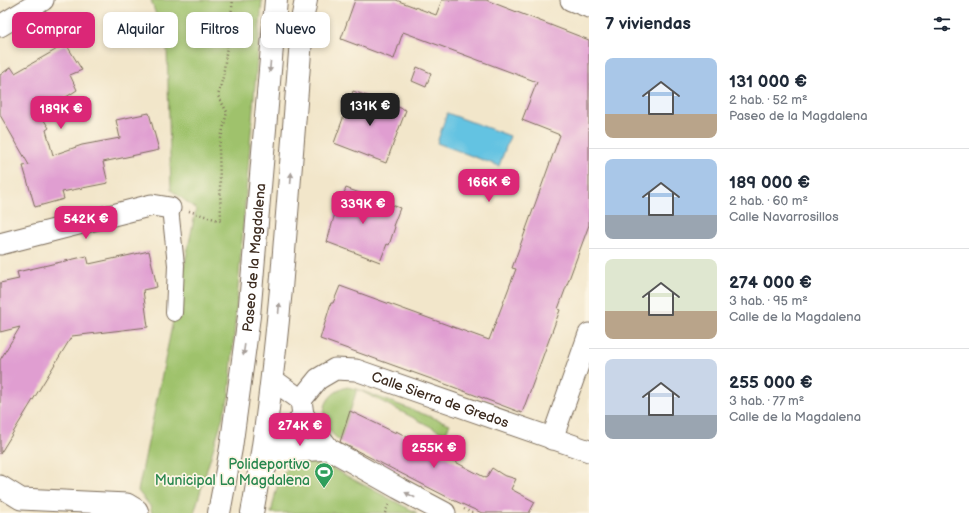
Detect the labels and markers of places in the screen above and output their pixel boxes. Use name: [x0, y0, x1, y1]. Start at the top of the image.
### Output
pin: 131K €: [337, 93, 403, 127]
pin: 189K €: [28, 96, 94, 130]
pin: 166K €: [456, 169, 522, 203]
pin: 339K €: [330, 191, 396, 225]
pin: 542K €: [53, 206, 119, 240]
pin: 274K €: [267, 413, 333, 447]
pin: 255K €: [401, 435, 467, 469]
place label: Polideportivo Municipal La Magdalena: [155, 456, 310, 489]
sports icon: Polideportivo Municipal La Magdalena: [313, 461, 335, 489]

